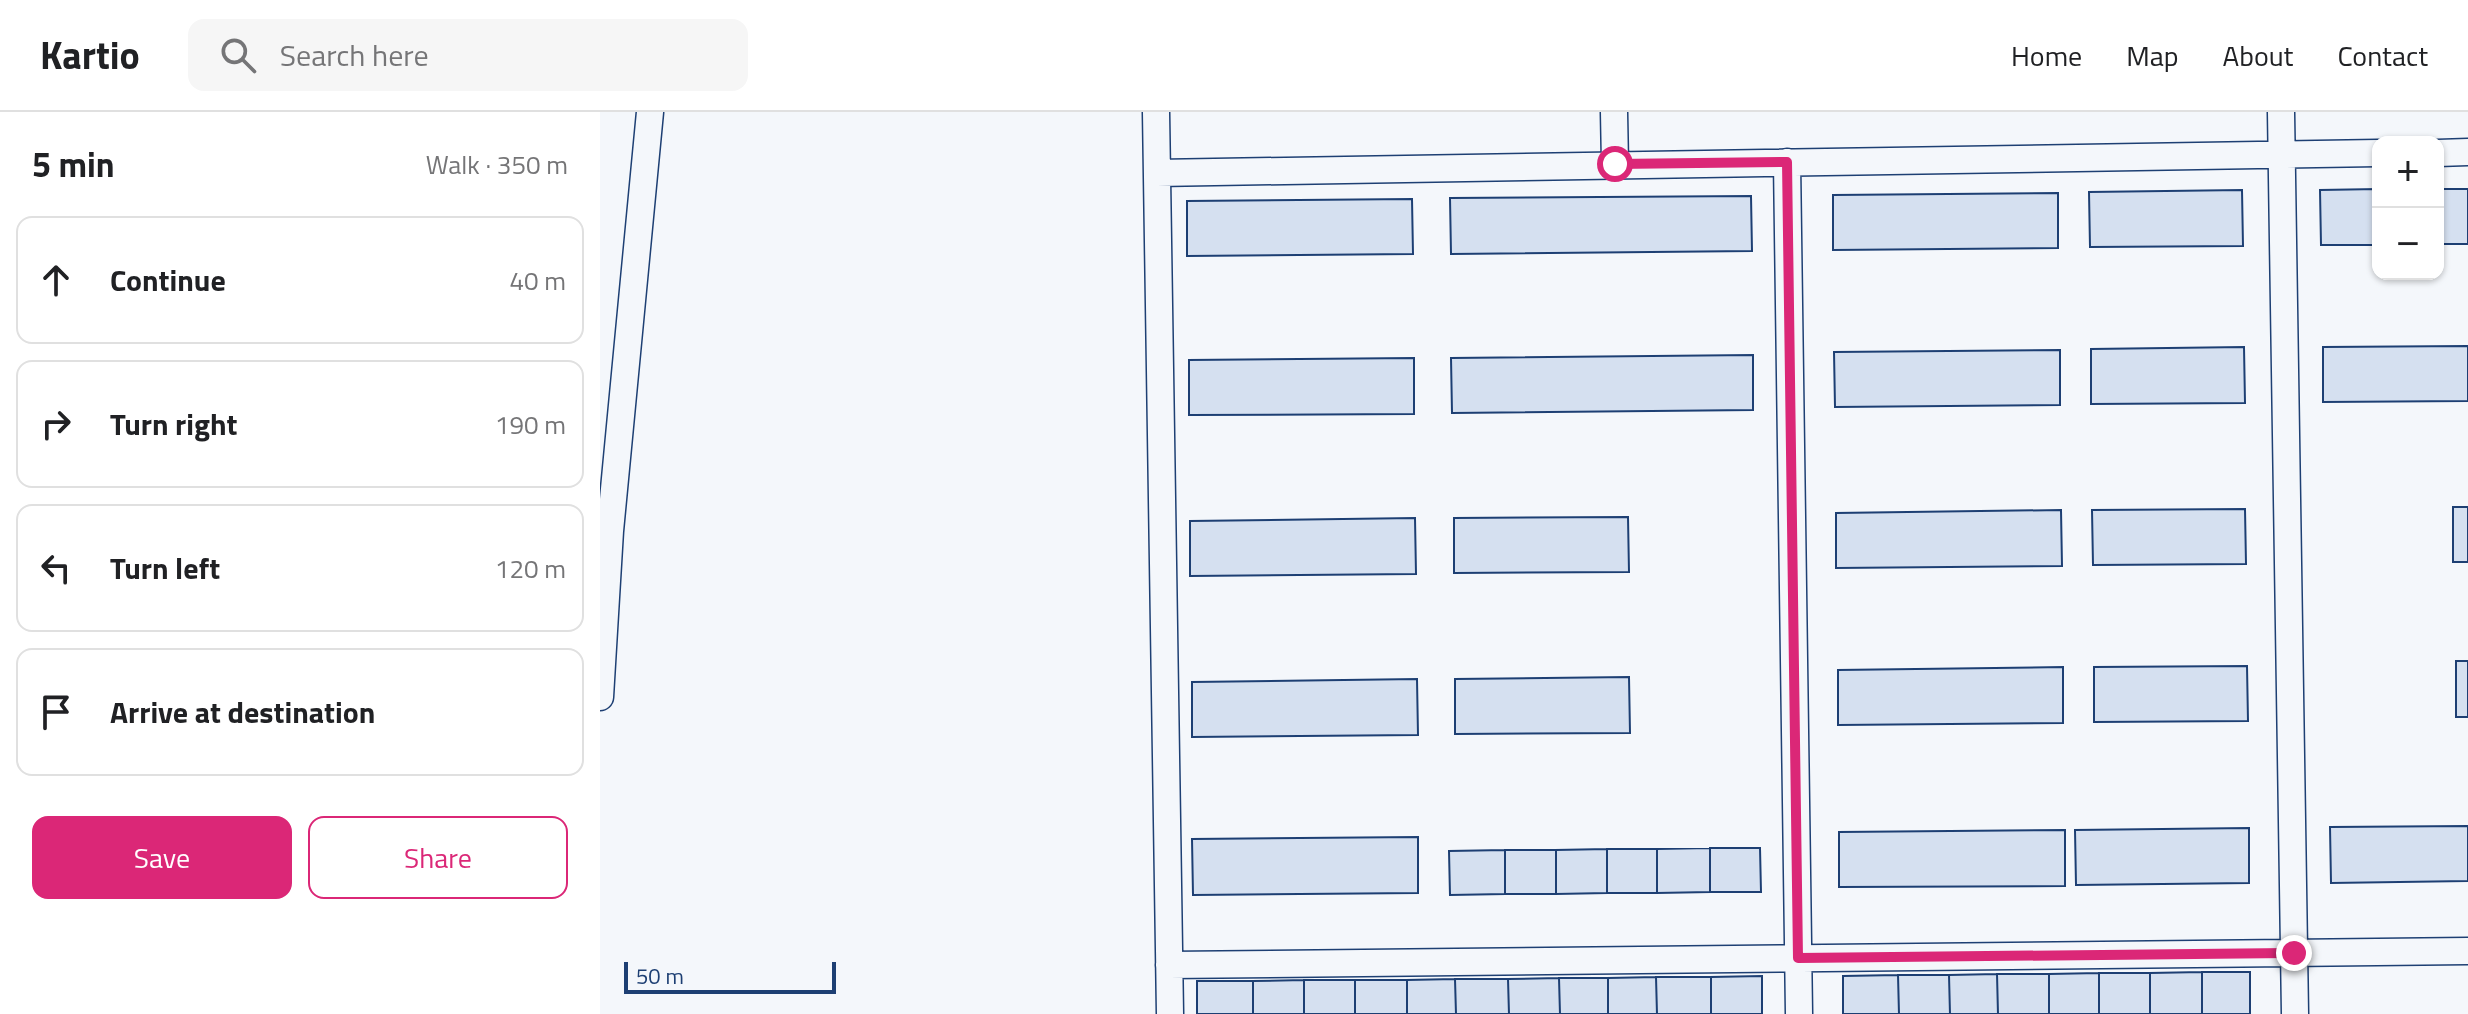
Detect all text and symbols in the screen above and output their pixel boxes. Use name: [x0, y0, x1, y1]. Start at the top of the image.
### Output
search box: [188, 19, 748, 91]
text: Kartio: [40, 26, 140, 84]
text: Search here: [280, 32, 429, 78]
icon: search: [216, 33, 260, 77]
text: Home: [2011, 34, 2082, 77]
text: Map: [2126, 34, 2179, 77]
text: About: [2223, 34, 2293, 77]
text: Contact: [2337, 34, 2428, 77]
map controls: [2372, 136, 2444, 280]
button: +: [2372, 136, 2444, 208]
text: 5 min: [32, 138, 115, 190]
text: Walk · 350 m: [426, 145, 568, 184]
route start: [1597, 146, 1633, 182]
button: −: [2372, 208, 2444, 280]
text: Continue: [110, 257, 226, 303]
icon: ahead: [34, 258, 78, 302]
text: 40 m: [509, 261, 566, 300]
text: Turn right: [110, 401, 238, 447]
icon: right: [34, 402, 78, 446]
text: 190 m: [495, 405, 566, 444]
text: Turn left: [110, 545, 220, 591]
icon: left: [34, 546, 78, 590]
text: 120 m: [495, 549, 566, 588]
text: Arrive at destination: [110, 689, 375, 735]
icon: arrive: [34, 690, 78, 734]
button: Save: [32, 816, 292, 899]
button: Share: [308, 816, 568, 899]
route end: [2276, 935, 2312, 971]
scale bar: [624, 958, 836, 994]
text: 50 m: [636, 959, 684, 993]

